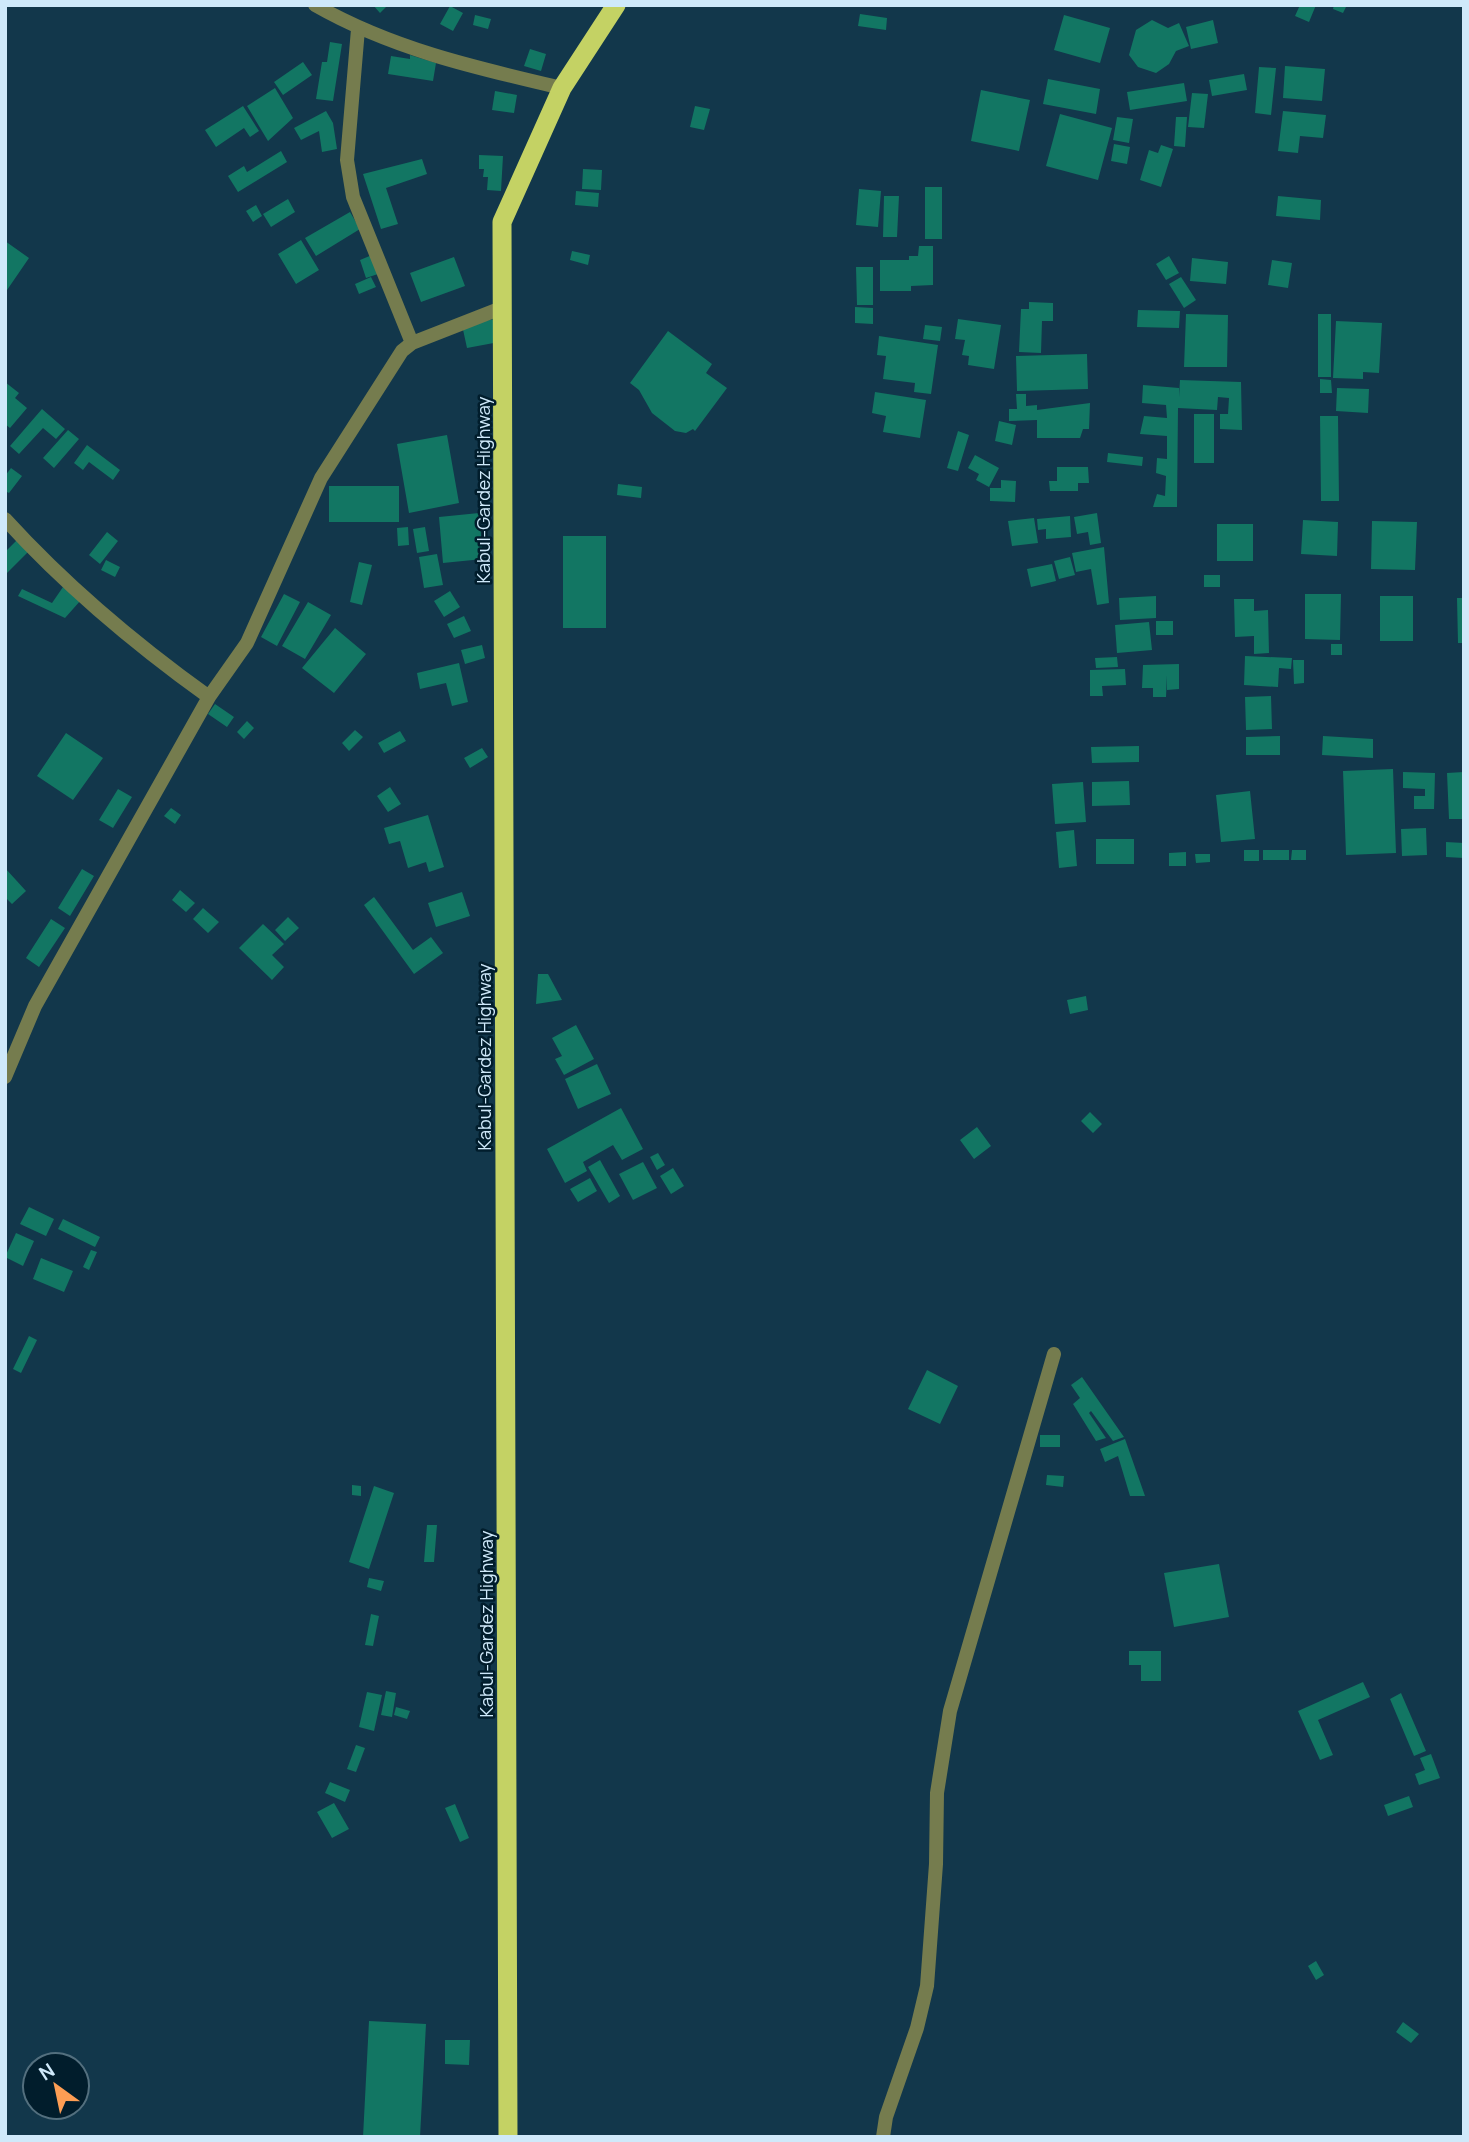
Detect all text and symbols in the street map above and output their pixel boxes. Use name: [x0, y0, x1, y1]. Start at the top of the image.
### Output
street label: Kabul-Gardez Highway: [471, 396, 495, 584]
street label: Kabul-Gardez Highway: [472, 963, 496, 1151]
street label: Kabul-Gardez Highway: [474, 1530, 498, 1718]
north arrow: [21, 2051, 91, 2121]
text: N: [34, 2057, 60, 2086]

